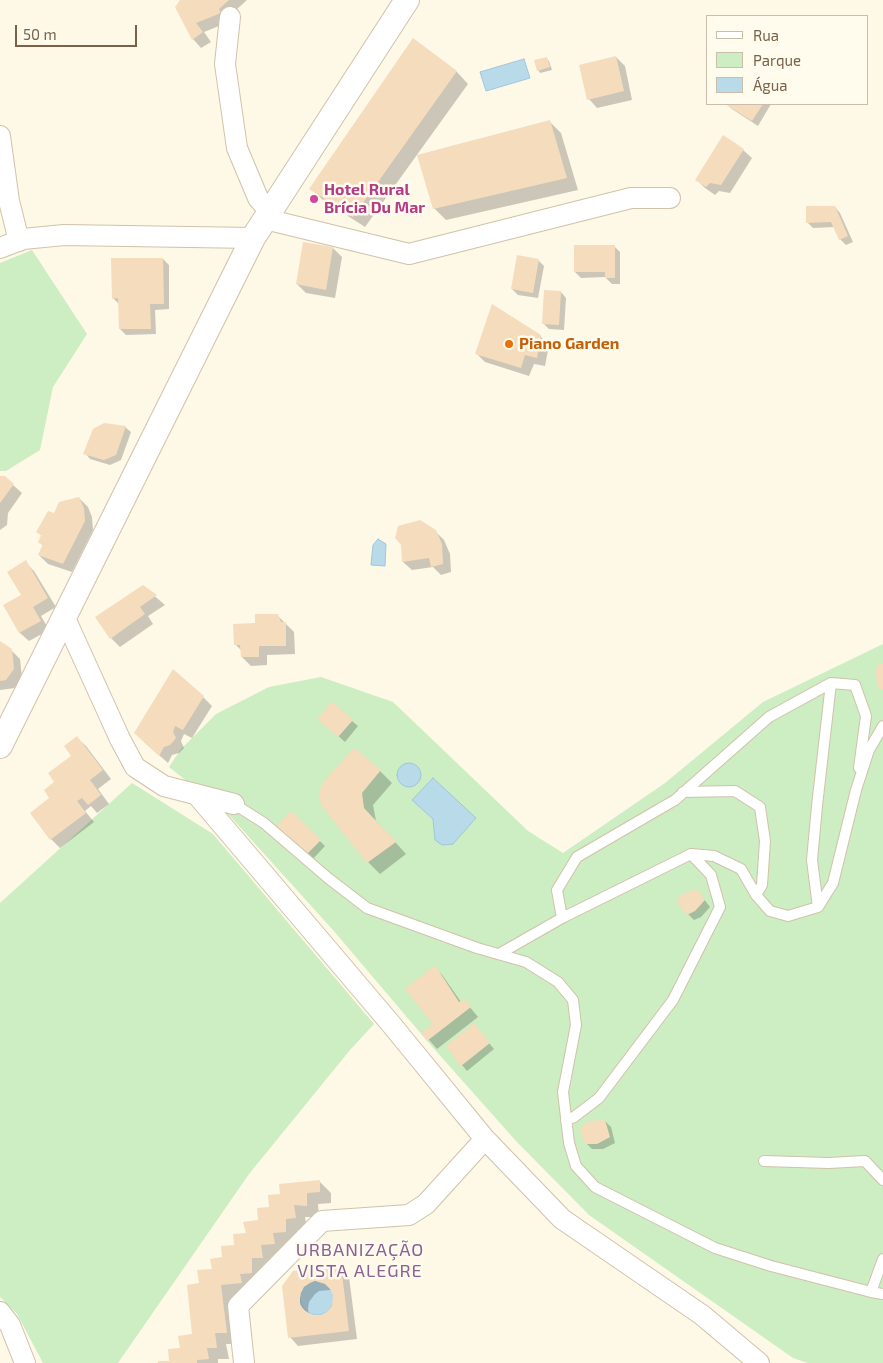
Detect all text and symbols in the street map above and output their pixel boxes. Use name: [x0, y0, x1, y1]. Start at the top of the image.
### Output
scale bar: [18, 15, 140, 47]
legend: [706, 15, 868, 105]
text: 50 m: [23, 25, 57, 43]
text: Rua: [753, 26, 779, 44]
text: Parque: [753, 51, 801, 69]
text: Água: [753, 76, 788, 94]
place label: Hotel Rural Brícia Du Mar: [324, 180, 425, 218]
marker: Hotel Rural Brícia Du Mar: [308, 193, 320, 205]
place label: Piano Garden: [519, 334, 619, 354]
marker: Piano Garden: [503, 338, 515, 350]
district label: URBANIZAÇÃO VISTA ALEGRE: [294, 1239, 426, 1282]

